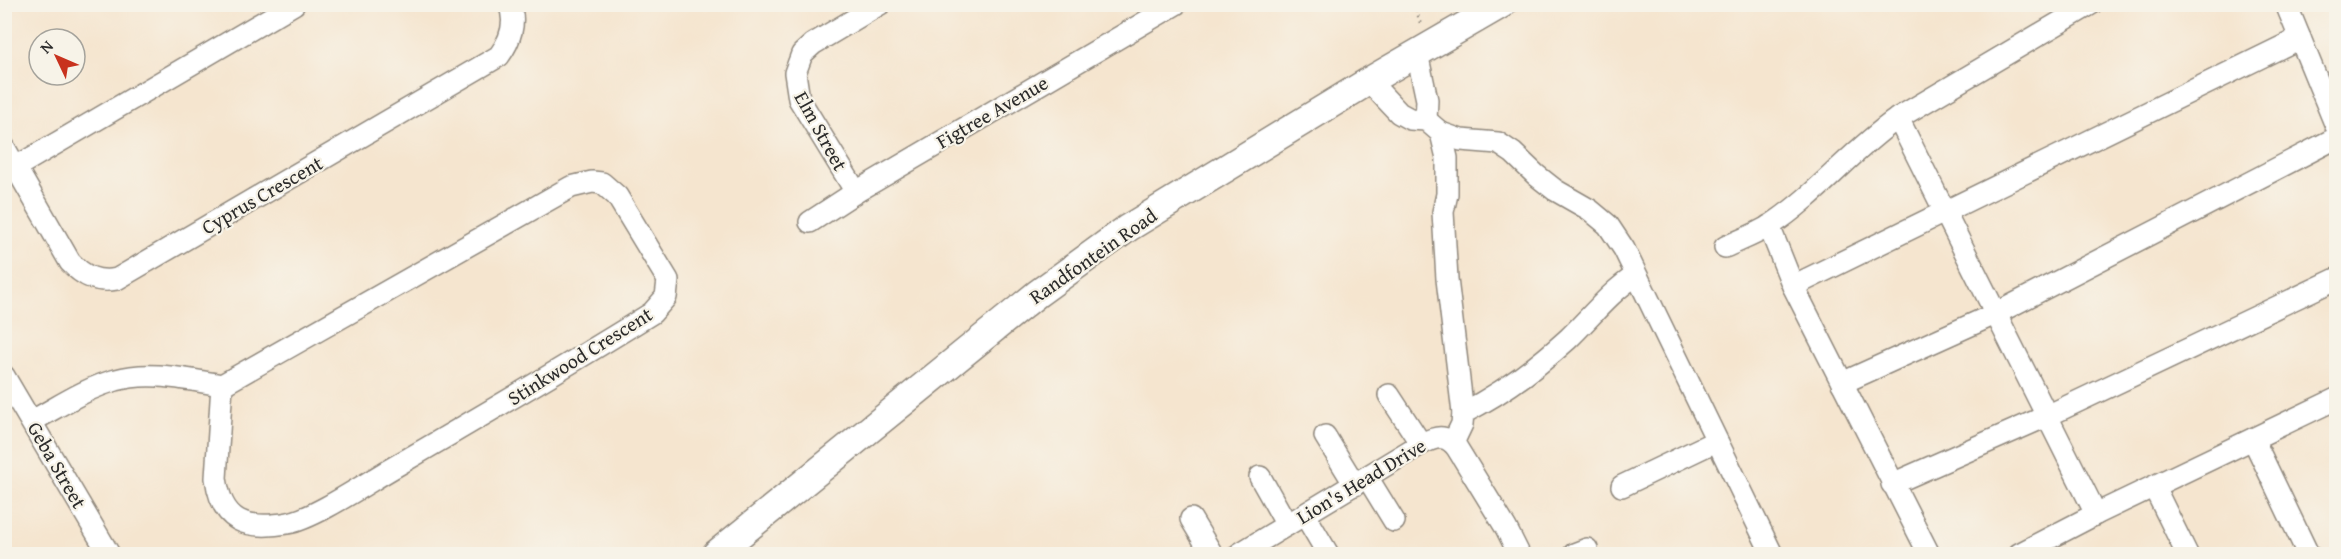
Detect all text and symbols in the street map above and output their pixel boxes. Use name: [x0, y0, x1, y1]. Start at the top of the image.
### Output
north arrow: [27, 27, 87, 87]
text: N: [34, 34, 59, 59]
street label: Figtree Avenue: [930, 68, 1053, 155]
street label: Elm Street: [788, 86, 855, 176]
street label: Cyprus Crescent: [196, 148, 328, 241]
street label: Randfontein Road: [1023, 200, 1163, 311]
street label: Stinkwood Crescent: [502, 299, 658, 412]
street label: Geba Street: [21, 416, 94, 514]
street label: Lion's Head Drive: [1291, 430, 1431, 531]

